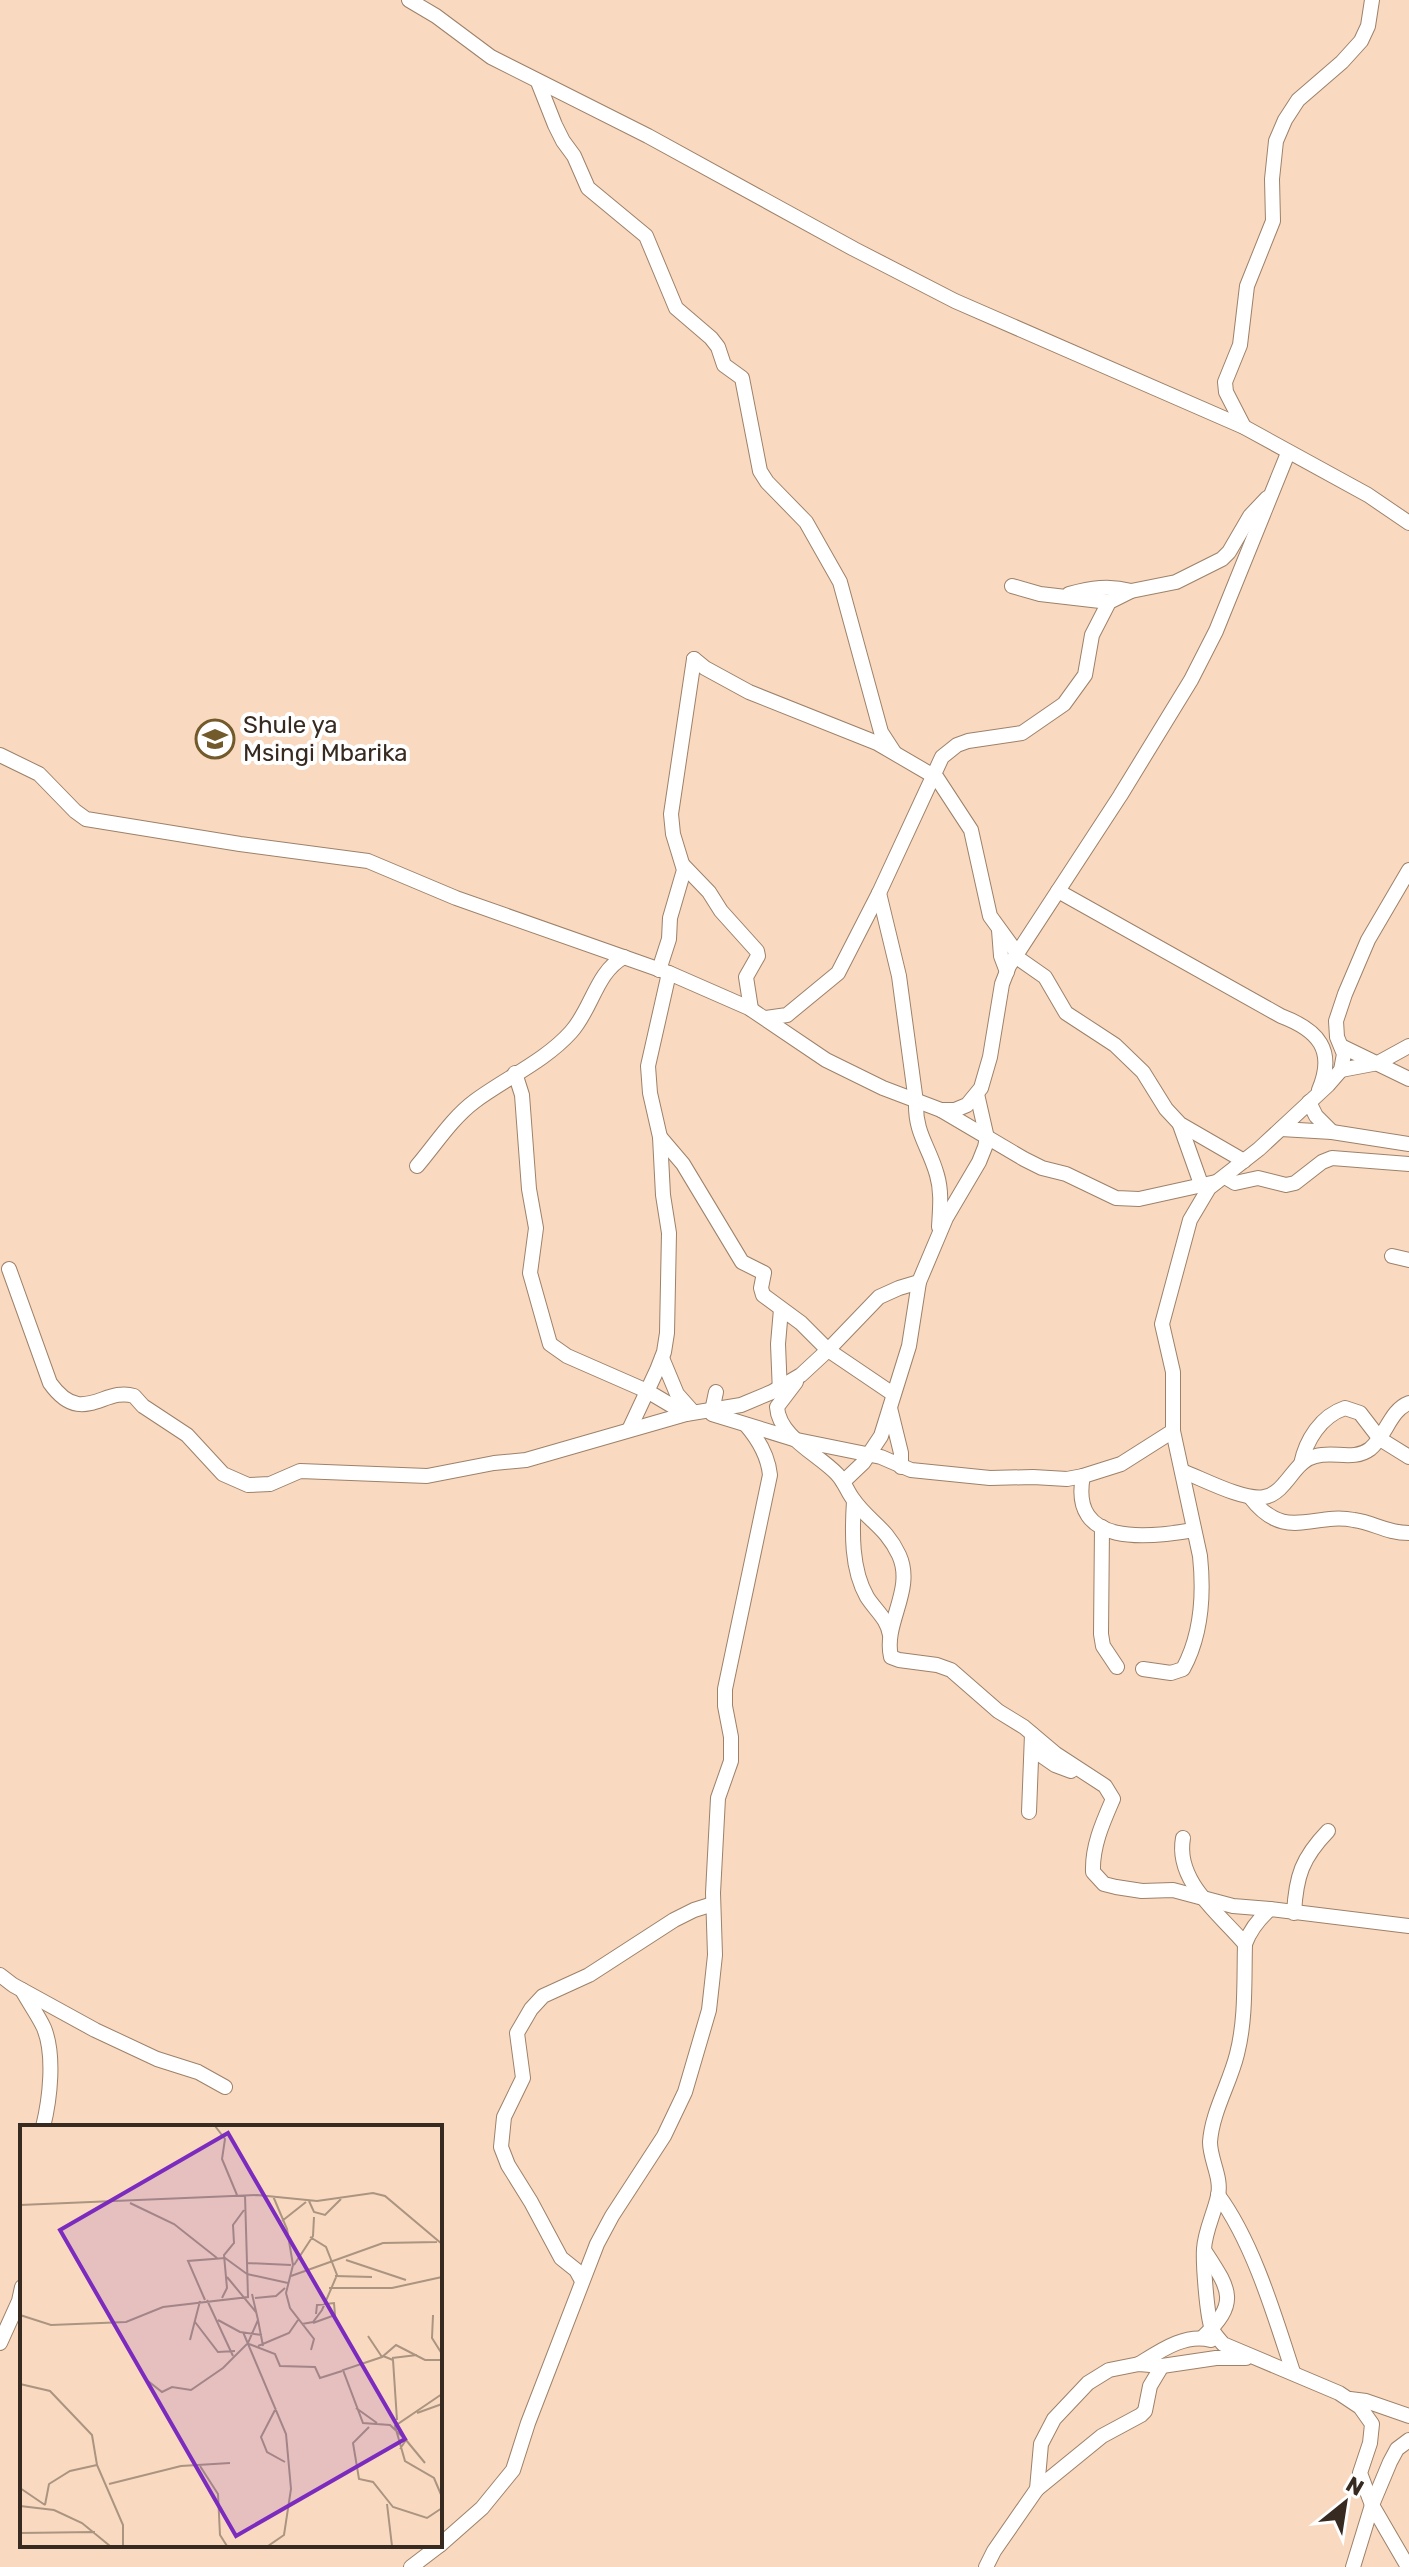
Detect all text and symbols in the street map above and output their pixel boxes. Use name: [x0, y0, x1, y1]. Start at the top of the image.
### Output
place label: Shule ya Msingi Mbarika: [243, 711, 408, 767]
school or university icon: Shule ya Msingi Mbarika: [194, 718, 236, 760]
inset map: [20, 2125, 442, 2547]
north arrow: [1305, 2463, 1385, 2543]
text: N: [1341, 2470, 1368, 2502]

